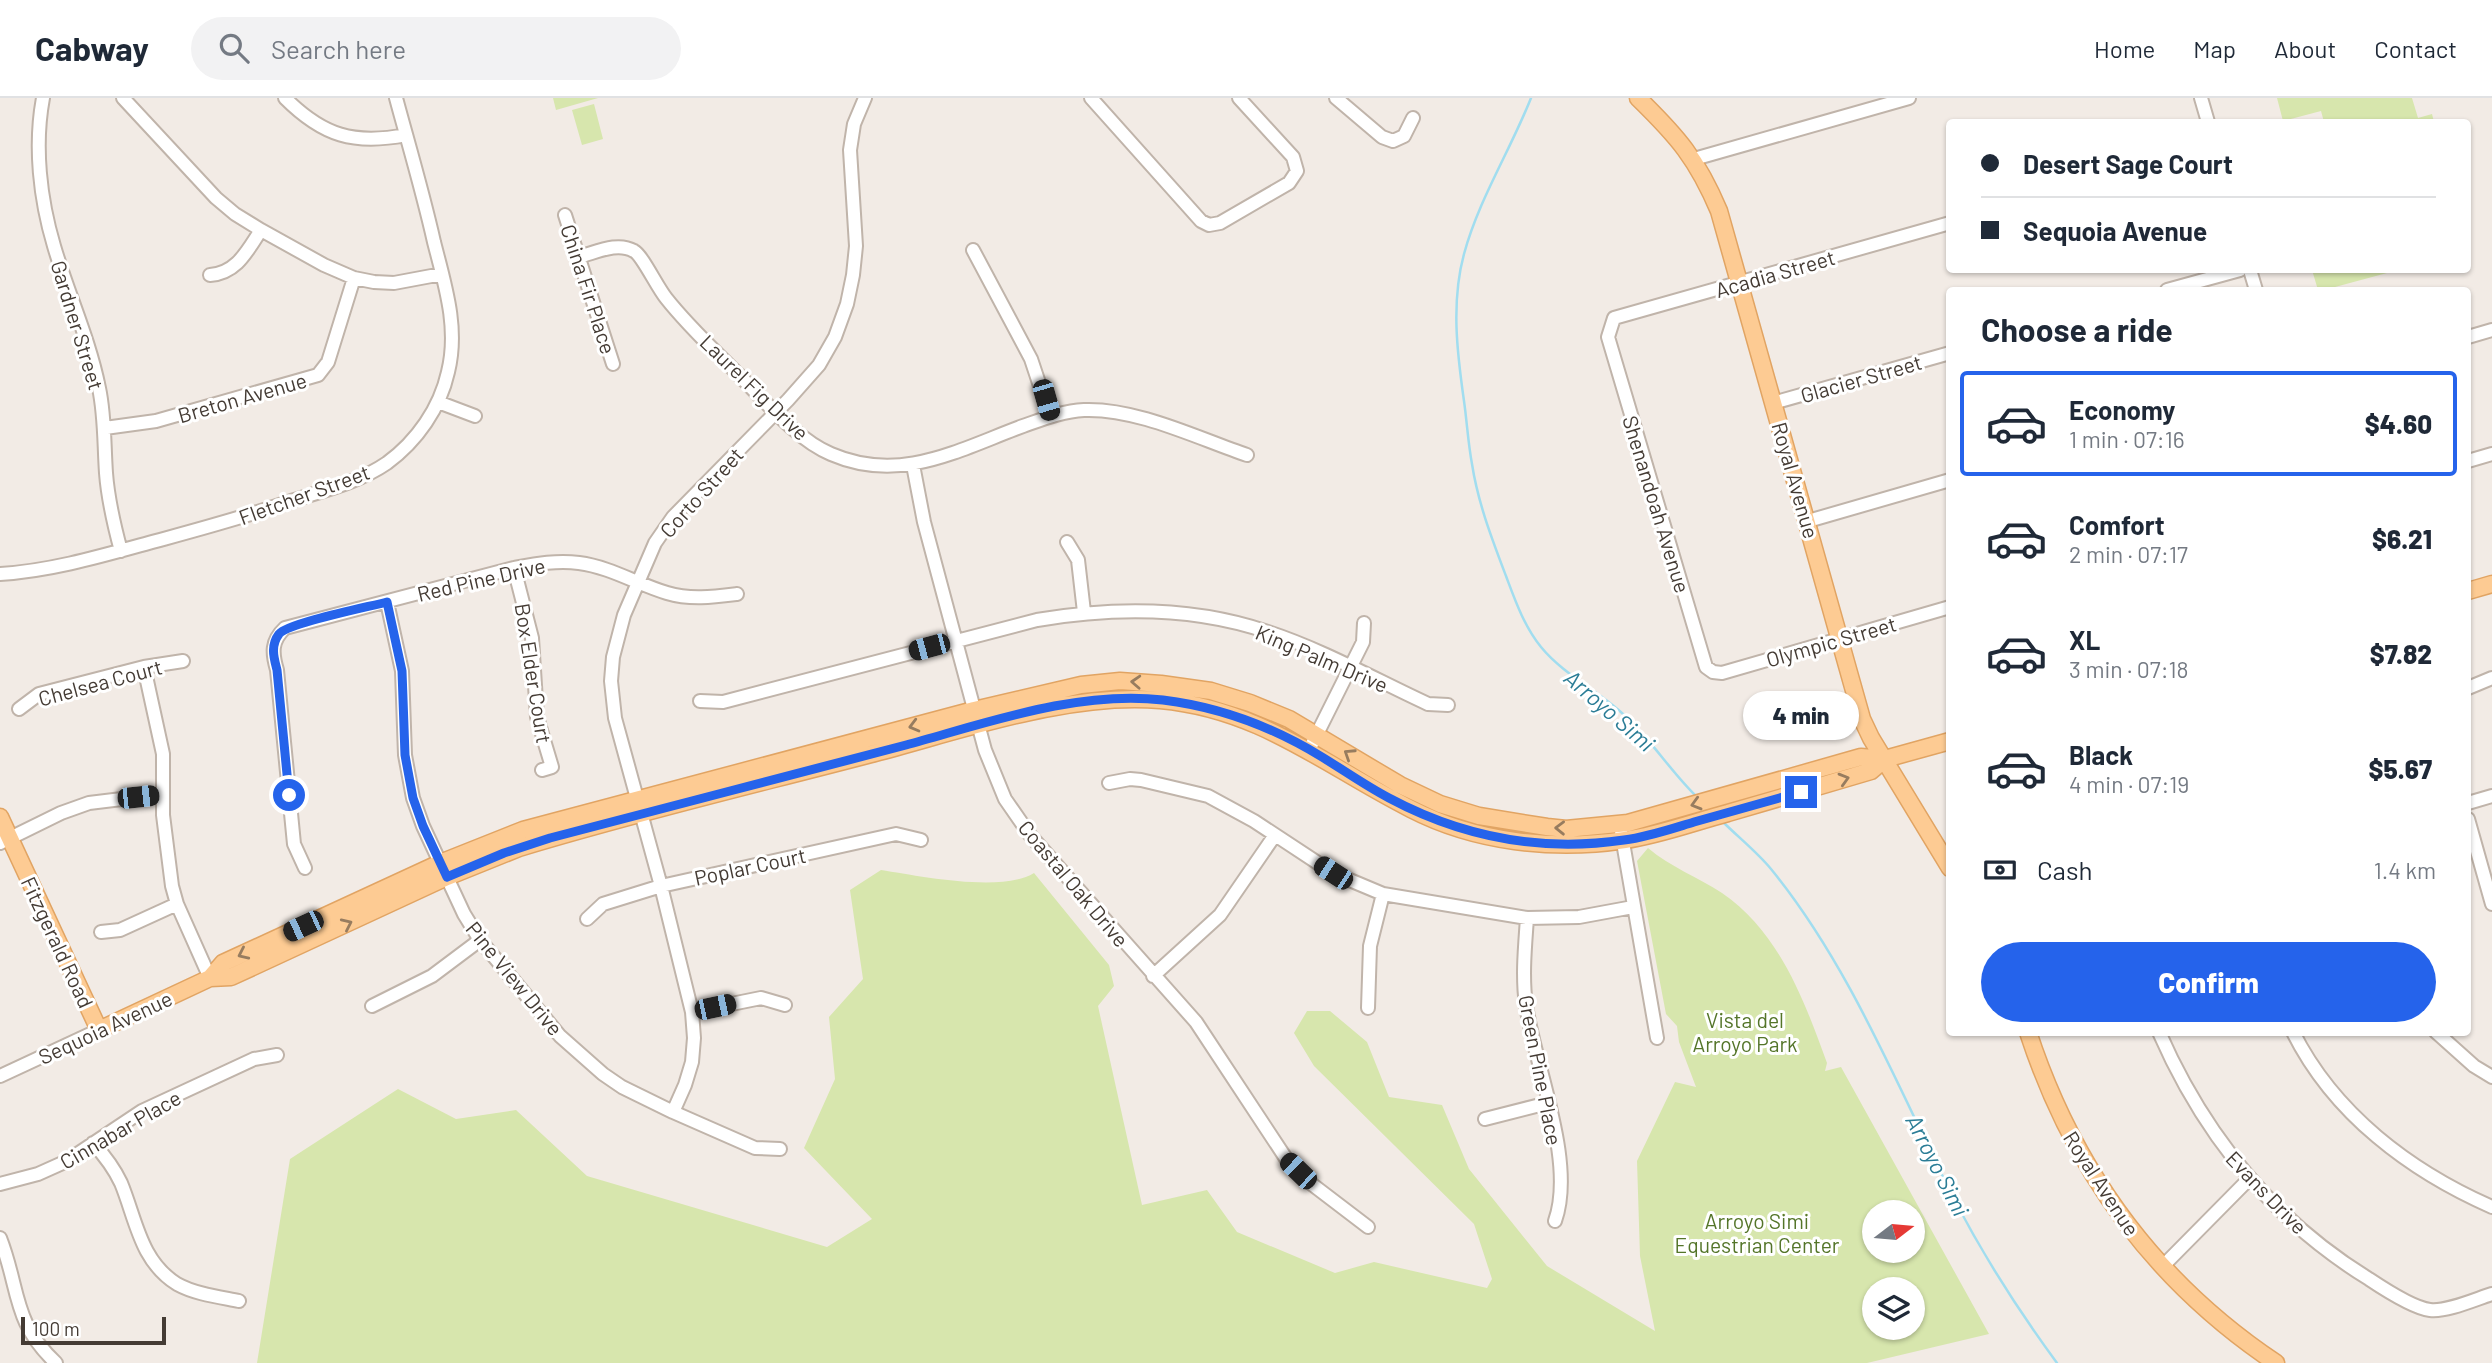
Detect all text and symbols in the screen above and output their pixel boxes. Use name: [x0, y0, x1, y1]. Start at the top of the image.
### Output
search box: [191, 17, 681, 80]
text: Cabway: [35, 28, 149, 68]
icon: search: [215, 29, 253, 67]
text: Search here: [271, 33, 406, 64]
text: Home: [2094, 34, 2155, 63]
text: Map: [2193, 34, 2236, 63]
text: About: [2274, 34, 2336, 63]
text: Contact: [2374, 34, 2457, 63]
text: Desert Sage Court: [2023, 148, 2233, 179]
text: Sequoia Avenue: [2023, 215, 2207, 246]
street label: China Fir Place: [556, 221, 622, 357]
street label: Acadia Street: [1712, 244, 1838, 302]
street label: Gardner Street: [46, 257, 110, 393]
text: Choose a ride: [1981, 310, 2173, 348]
street label: Laurel Fig Drive: [696, 329, 814, 445]
street label: Glacier Street: [1797, 349, 1925, 407]
street label: Breton Avenue: [175, 367, 309, 427]
car: [1031, 377, 1062, 423]
icon: car: [1985, 392, 2048, 455]
text: Economy: [2069, 394, 2175, 425]
text: $4.60: [2365, 408, 2432, 439]
street label: Shenandoah Avenue: [1618, 412, 1696, 596]
street label: Royal Avenue: [1767, 419, 1825, 541]
text: 1 min · 07:16: [2069, 425, 2185, 453]
street label: Corto Street: [654, 442, 748, 542]
street label: Fletcher Street: [235, 459, 373, 529]
icon: car: [1985, 507, 2048, 570]
text: Comfort: [2069, 509, 2165, 540]
text: $6.21: [2372, 523, 2432, 554]
text: 2 min · 07:17: [2069, 540, 2188, 568]
street label: Red Pine Drive: [414, 552, 548, 606]
street label: Box Elder Court: [511, 601, 557, 745]
street label: Olympic Street: [1763, 610, 1899, 672]
street label: King Palm Drive: [1252, 619, 1392, 697]
icon: car: [1985, 622, 2048, 685]
text: XL: [2069, 624, 2100, 655]
car: [906, 631, 953, 663]
text: $7.82: [2370, 638, 2432, 669]
street label: Chelsea Court: [35, 653, 165, 711]
text: 3 min · 07:18: [2069, 655, 2188, 683]
water label: Arroyo Simi: [1559, 663, 1661, 757]
one-way arrow: [1131, 675, 1142, 690]
callout: 4 min: [1743, 690, 1859, 740]
text: 4 min: [1773, 701, 1829, 729]
one-way arrow: [908, 718, 920, 732]
icon: car: [1985, 737, 2048, 800]
text: Black: [2069, 739, 2133, 770]
one-way arrow: [1343, 750, 1356, 763]
text: $5.67: [2369, 753, 2432, 784]
text: 4 min · 07:19: [2069, 770, 2189, 798]
one-way arrow: [1838, 773, 1850, 788]
route end: [1785, 776, 1817, 808]
route start: [273, 779, 305, 811]
car: [117, 784, 160, 810]
one-way arrow: [1690, 796, 1702, 810]
street label: Coastal Oak Drive: [1014, 815, 1134, 951]
one-way arrow: [1555, 820, 1566, 835]
street label: Poplar Court: [692, 842, 808, 890]
icon: cash: [1981, 851, 2019, 889]
car: [1310, 853, 1357, 893]
text: Cash: [2037, 854, 2092, 885]
text: 1.4 km: [2374, 856, 2436, 884]
street label: Fitzgerald Road: [17, 872, 99, 1012]
car: [280, 908, 327, 944]
street label: Pine View Drive: [462, 916, 568, 1040]
one-way arrow: [340, 918, 352, 932]
button: Confirm: [1981, 942, 2436, 1022]
one-way arrow: [237, 946, 250, 960]
street label: Sequoia Avenue: [34, 985, 176, 1069]
car: [693, 992, 738, 1022]
street label: Green Pine Place: [1514, 993, 1568, 1147]
park label: Vista del Arroyo Park: [1692, 1007, 1798, 1056]
street label: Cinnabar Place: [55, 1084, 185, 1174]
water label: Arroyo Simi: [1900, 1109, 1976, 1221]
street label: Royal Avenue: [2059, 1126, 2145, 1240]
street label: Evans Drive: [2221, 1145, 2313, 1239]
car: [1276, 1149, 1321, 1193]
north arrow: [1862, 1200, 1925, 1264]
map controls: [1862, 1200, 1925, 1340]
park label: Arroyo Simi Equestrian Center: [1675, 1208, 1840, 1257]
button: layers: [1862, 1277, 1925, 1340]
scale bar: [21, 1314, 166, 1346]
text: 100 m: [32, 1317, 80, 1340]

